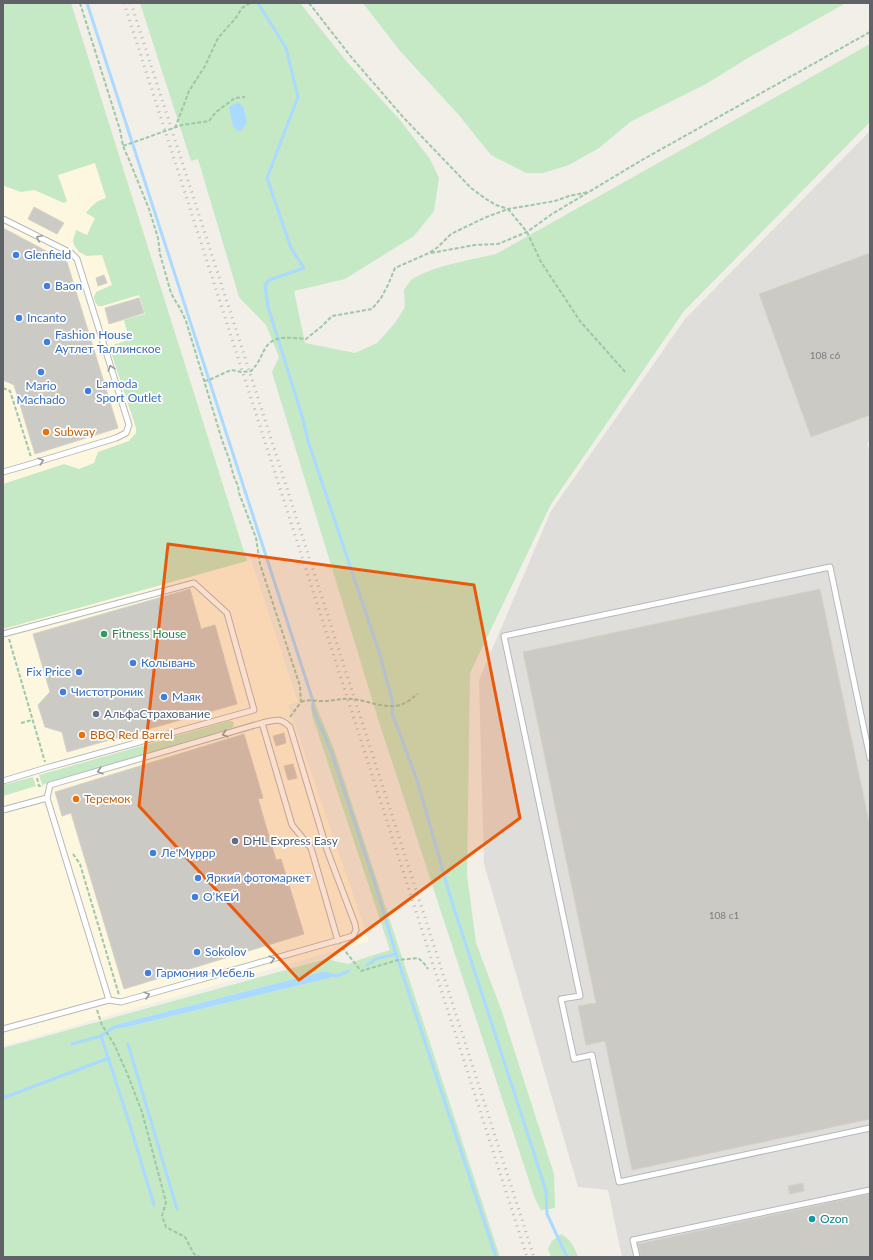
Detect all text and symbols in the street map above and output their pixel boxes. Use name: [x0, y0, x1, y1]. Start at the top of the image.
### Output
one-way arrow: [36, 235, 44, 243]
place label: Glenfield: [24, 247, 71, 262]
marker: Glenfield: [11, 250, 21, 260]
place label: Baon: [55, 278, 82, 293]
marker: Baon: [42, 281, 52, 291]
place label: Incanto: [27, 310, 67, 325]
marker: Incanto: [14, 313, 24, 323]
place label: Fashion House Аутлет Таллинское: [55, 327, 161, 356]
marker: Fashion House Аутлет Таллинское: [42, 337, 52, 347]
house number: 108 с6: [810, 349, 840, 361]
one-way arrow: [107, 365, 116, 372]
marker: Mario Machado: [36, 367, 46, 377]
place label: Lamoda Sport Outlet: [96, 376, 162, 405]
place label: Mario Machado: [17, 378, 66, 407]
marker: Lamoda Sport Outlet: [83, 386, 93, 396]
place label: Subway: [54, 424, 96, 439]
marker: Subway: [41, 427, 51, 437]
one-way arrow: [37, 458, 44, 466]
place label: Fitness House: [112, 626, 186, 641]
marker: Fitness House: [99, 629, 109, 639]
place label: Колывань: [141, 655, 196, 670]
marker: Колывань: [128, 658, 138, 668]
place label: Fix Price: [26, 664, 71, 679]
marker: Fix Price: [74, 667, 84, 677]
place label: Чистотроник: [71, 684, 144, 699]
marker: Чистотроник: [58, 687, 68, 697]
place label: Маяк: [172, 689, 202, 704]
marker: Маяк: [159, 692, 169, 702]
place label: АльфаСтрахование: [104, 706, 210, 721]
marker: АльфаСтрахование: [91, 709, 101, 719]
place label: BBQ Red Barrel: [90, 727, 173, 742]
one-way arrow: [222, 729, 229, 738]
marker: BBQ Red Barrel: [77, 730, 87, 740]
one-way arrow: [97, 766, 104, 775]
place label: Теремок: [84, 791, 131, 806]
marker: Теремок: [71, 794, 81, 804]
place label: DHL Express Easy: [243, 833, 339, 848]
marker: DHL Express Easy: [230, 836, 240, 846]
place label: Ле'Муррр: [160, 845, 216, 860]
marker: Ле'Муррр: [148, 848, 158, 858]
place label: Яркий фотомаркет: [205, 870, 311, 885]
marker: Яркий фотомаркет: [193, 873, 203, 883]
place label: О’КЕЙ: [203, 889, 239, 904]
marker: О’КЕЙ: [190, 892, 200, 902]
house number: 108 с1: [709, 909, 739, 921]
place label: Sokolov: [205, 944, 247, 959]
marker: Sokolov: [192, 947, 202, 957]
one-way arrow: [268, 955, 275, 964]
place label: Гармония Мебель: [156, 965, 255, 980]
marker: Гармония Мебель: [143, 968, 153, 978]
one-way arrow: [143, 991, 150, 1000]
place label: Ozon: [820, 1211, 848, 1226]
marker: Ozon: [807, 1214, 817, 1224]

